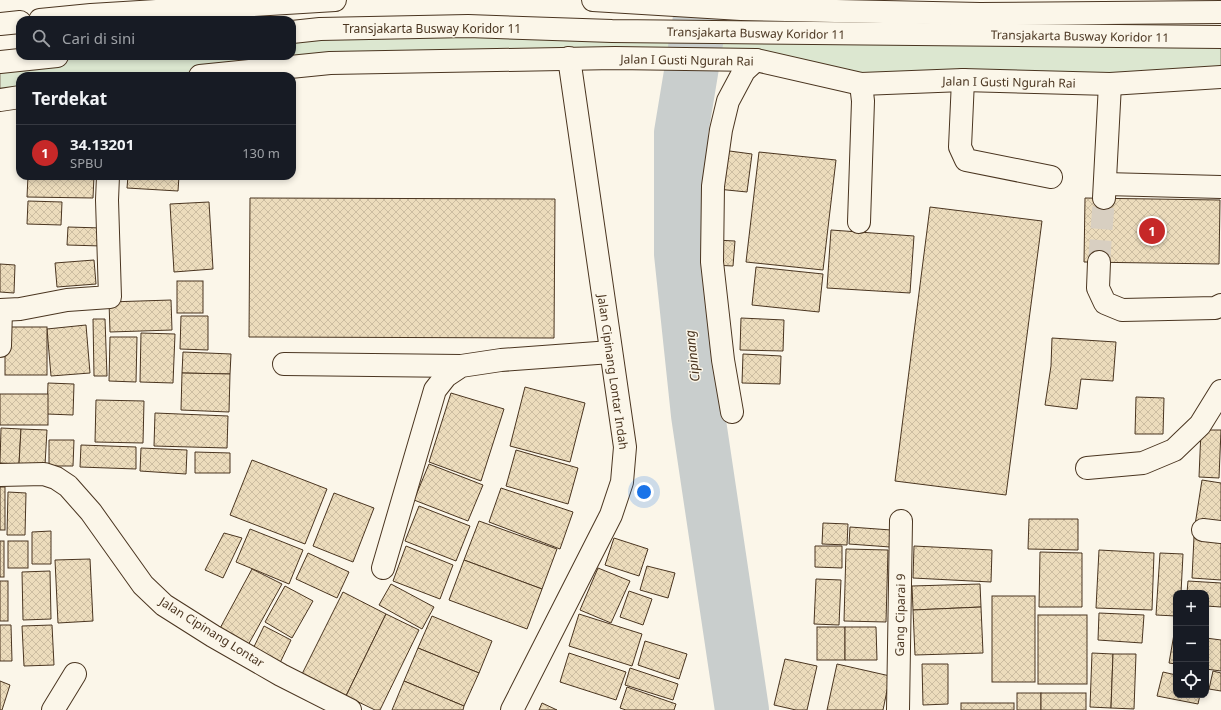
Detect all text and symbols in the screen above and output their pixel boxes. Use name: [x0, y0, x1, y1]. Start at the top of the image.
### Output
search box: [16, 16, 296, 60]
street label: Transjakarta Busway Koridor 11: [343, 20, 521, 37]
street label: Transjakarta Busway Koridor 11: [667, 23, 845, 43]
street label: Transjakarta Busway Koridor 11: [991, 26, 1169, 46]
icon: search: [30, 27, 52, 49]
text: Cari di sini: [62, 28, 135, 48]
street label: Jalan I Gusti Ngurah Rai: [619, 50, 754, 70]
street label: Jalan I Gusti Ngurah Rai: [941, 72, 1076, 92]
text: Terdekat: [32, 87, 107, 110]
text: 34.13201: [70, 134, 134, 154]
text: 1: [41, 144, 49, 162]
text: 130 m: [242, 144, 280, 162]
text: SPBU: [70, 154, 103, 172]
pin: 1: [1139, 216, 1165, 246]
street label: Jalan Cipinang Lontar Indah: [594, 292, 632, 451]
water label: Cipinang: [680, 329, 704, 383]
your location: [634, 482, 654, 502]
street label: Gang Ciparai 9: [891, 573, 909, 657]
map controls: [1173, 590, 1209, 698]
button: +: [1173, 590, 1209, 626]
street label: Jalan Cipinang Lontar: [156, 592, 268, 671]
button: −: [1173, 626, 1209, 662]
button: locate: [1173, 662, 1209, 698]

